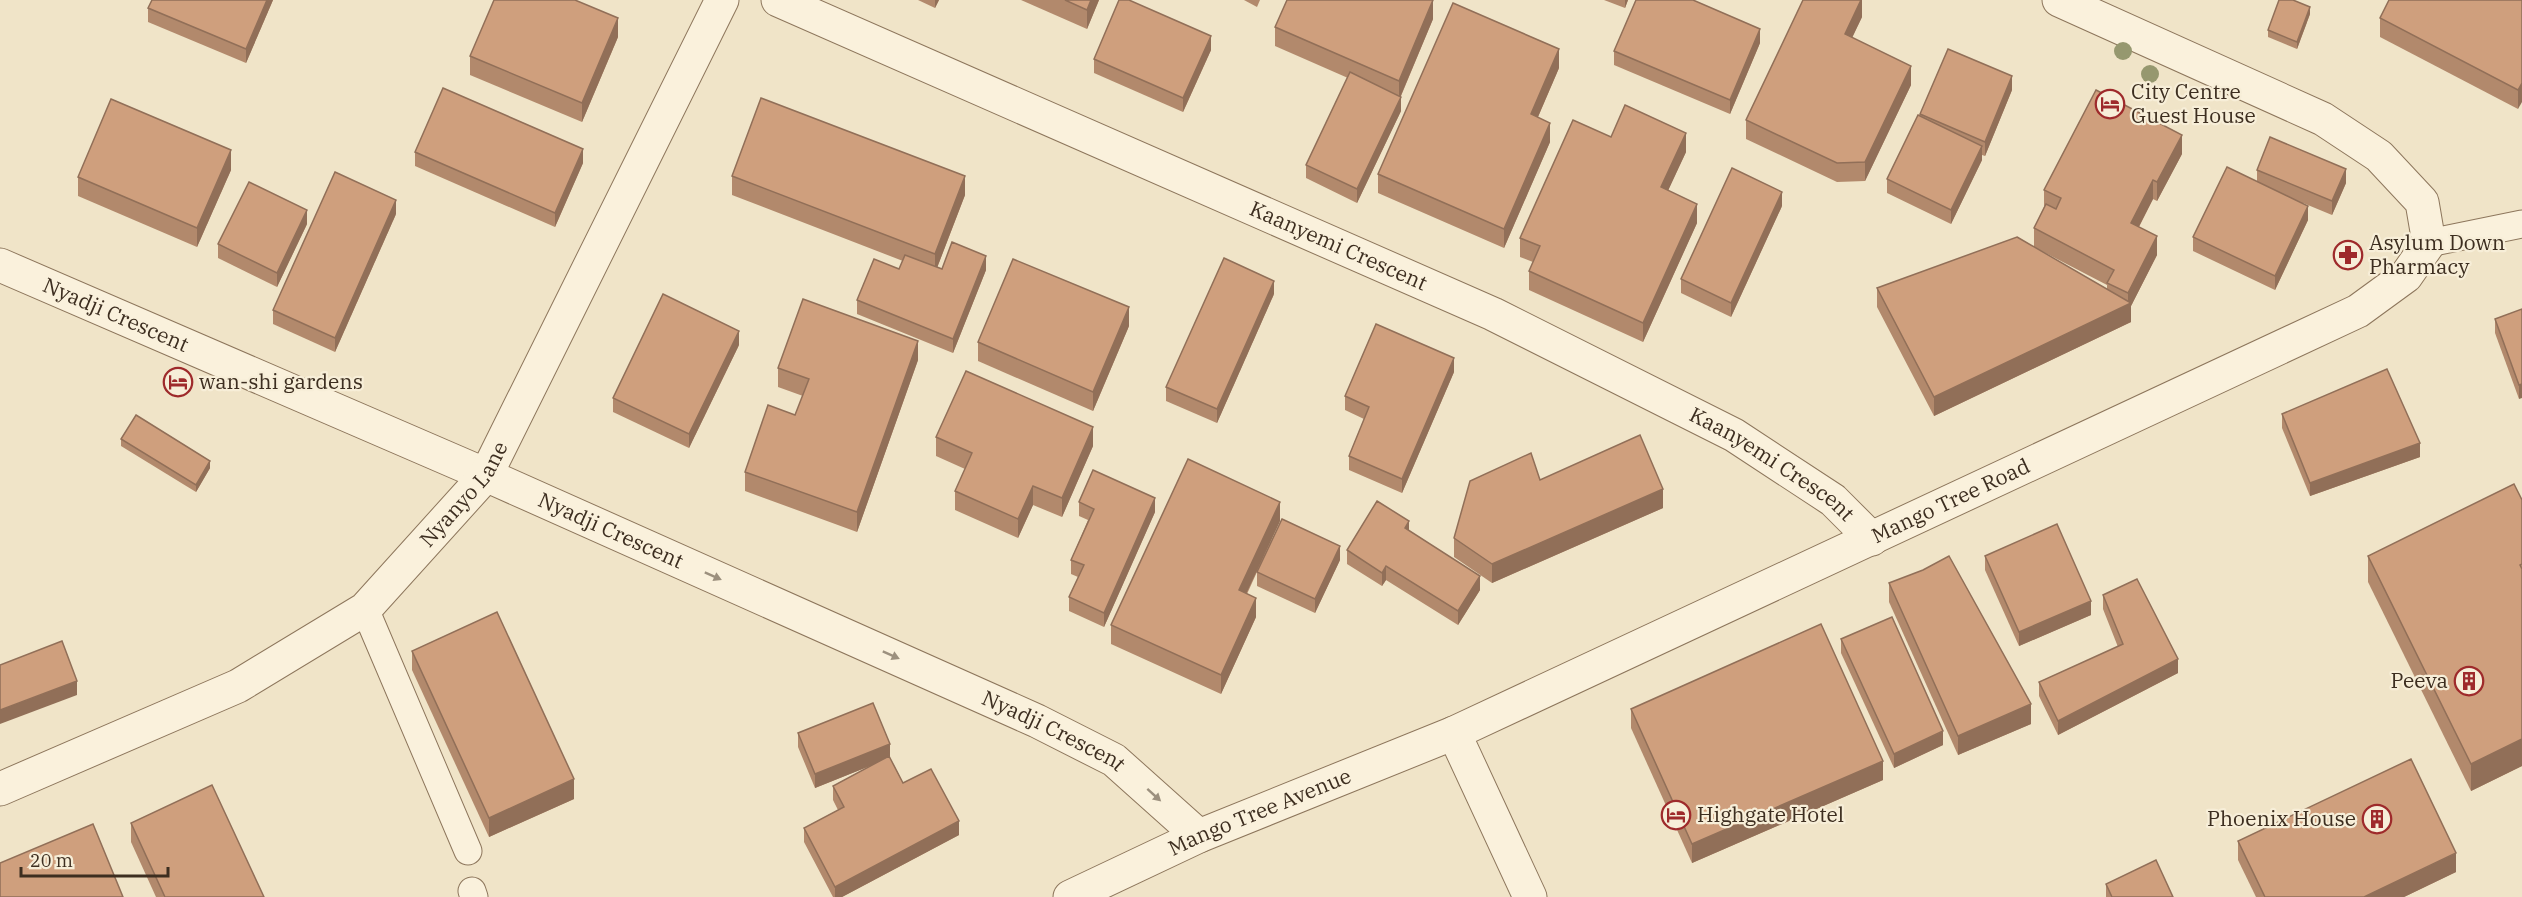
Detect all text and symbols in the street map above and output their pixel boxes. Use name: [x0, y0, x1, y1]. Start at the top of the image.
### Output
place label: City Centre Guest House: [2131, 77, 2256, 129]
hotel icon: City Centre Guest House: [2094, 88, 2126, 120]
street label: Kaanyemi Crescent: [1246, 194, 1432, 296]
place label: Asylum Down Pharmacy: [2369, 228, 2505, 280]
pharmacy icon: Asylum Down Pharmacy: [2332, 239, 2364, 271]
street label: Nyadji Crescent: [39, 270, 193, 358]
hotel icon: wan-shi gardens: [162, 366, 194, 398]
place label: wan-shi gardens: [199, 367, 363, 395]
street label: Kaanyemi Crescent: [1685, 400, 1861, 527]
street label: Nyanyo Lane: [413, 436, 514, 552]
street label: Mango Tree Road: [1867, 451, 2034, 549]
street label: Nyadji Crescent: [534, 485, 688, 574]
one-way arrow: [704, 571, 722, 581]
one-way arrow: [882, 650, 900, 660]
building icon: Peeva: [2453, 665, 2485, 697]
place label: Peeva: [2390, 666, 2448, 694]
street label: Nyadji Crescent: [978, 683, 1132, 777]
street label: Mango Tree Avenue: [1163, 761, 1355, 862]
one-way arrow: [1146, 788, 1160, 802]
hotel icon: Highgate Hotel: [1660, 799, 1692, 831]
place label: Highgate Hotel: [1697, 800, 1844, 828]
building icon: Phoenix House: [2361, 803, 2393, 835]
place label: Phoenix House: [2207, 804, 2356, 832]
scale bar: [21, 840, 168, 878]
text: 20 m: [30, 849, 73, 872]

